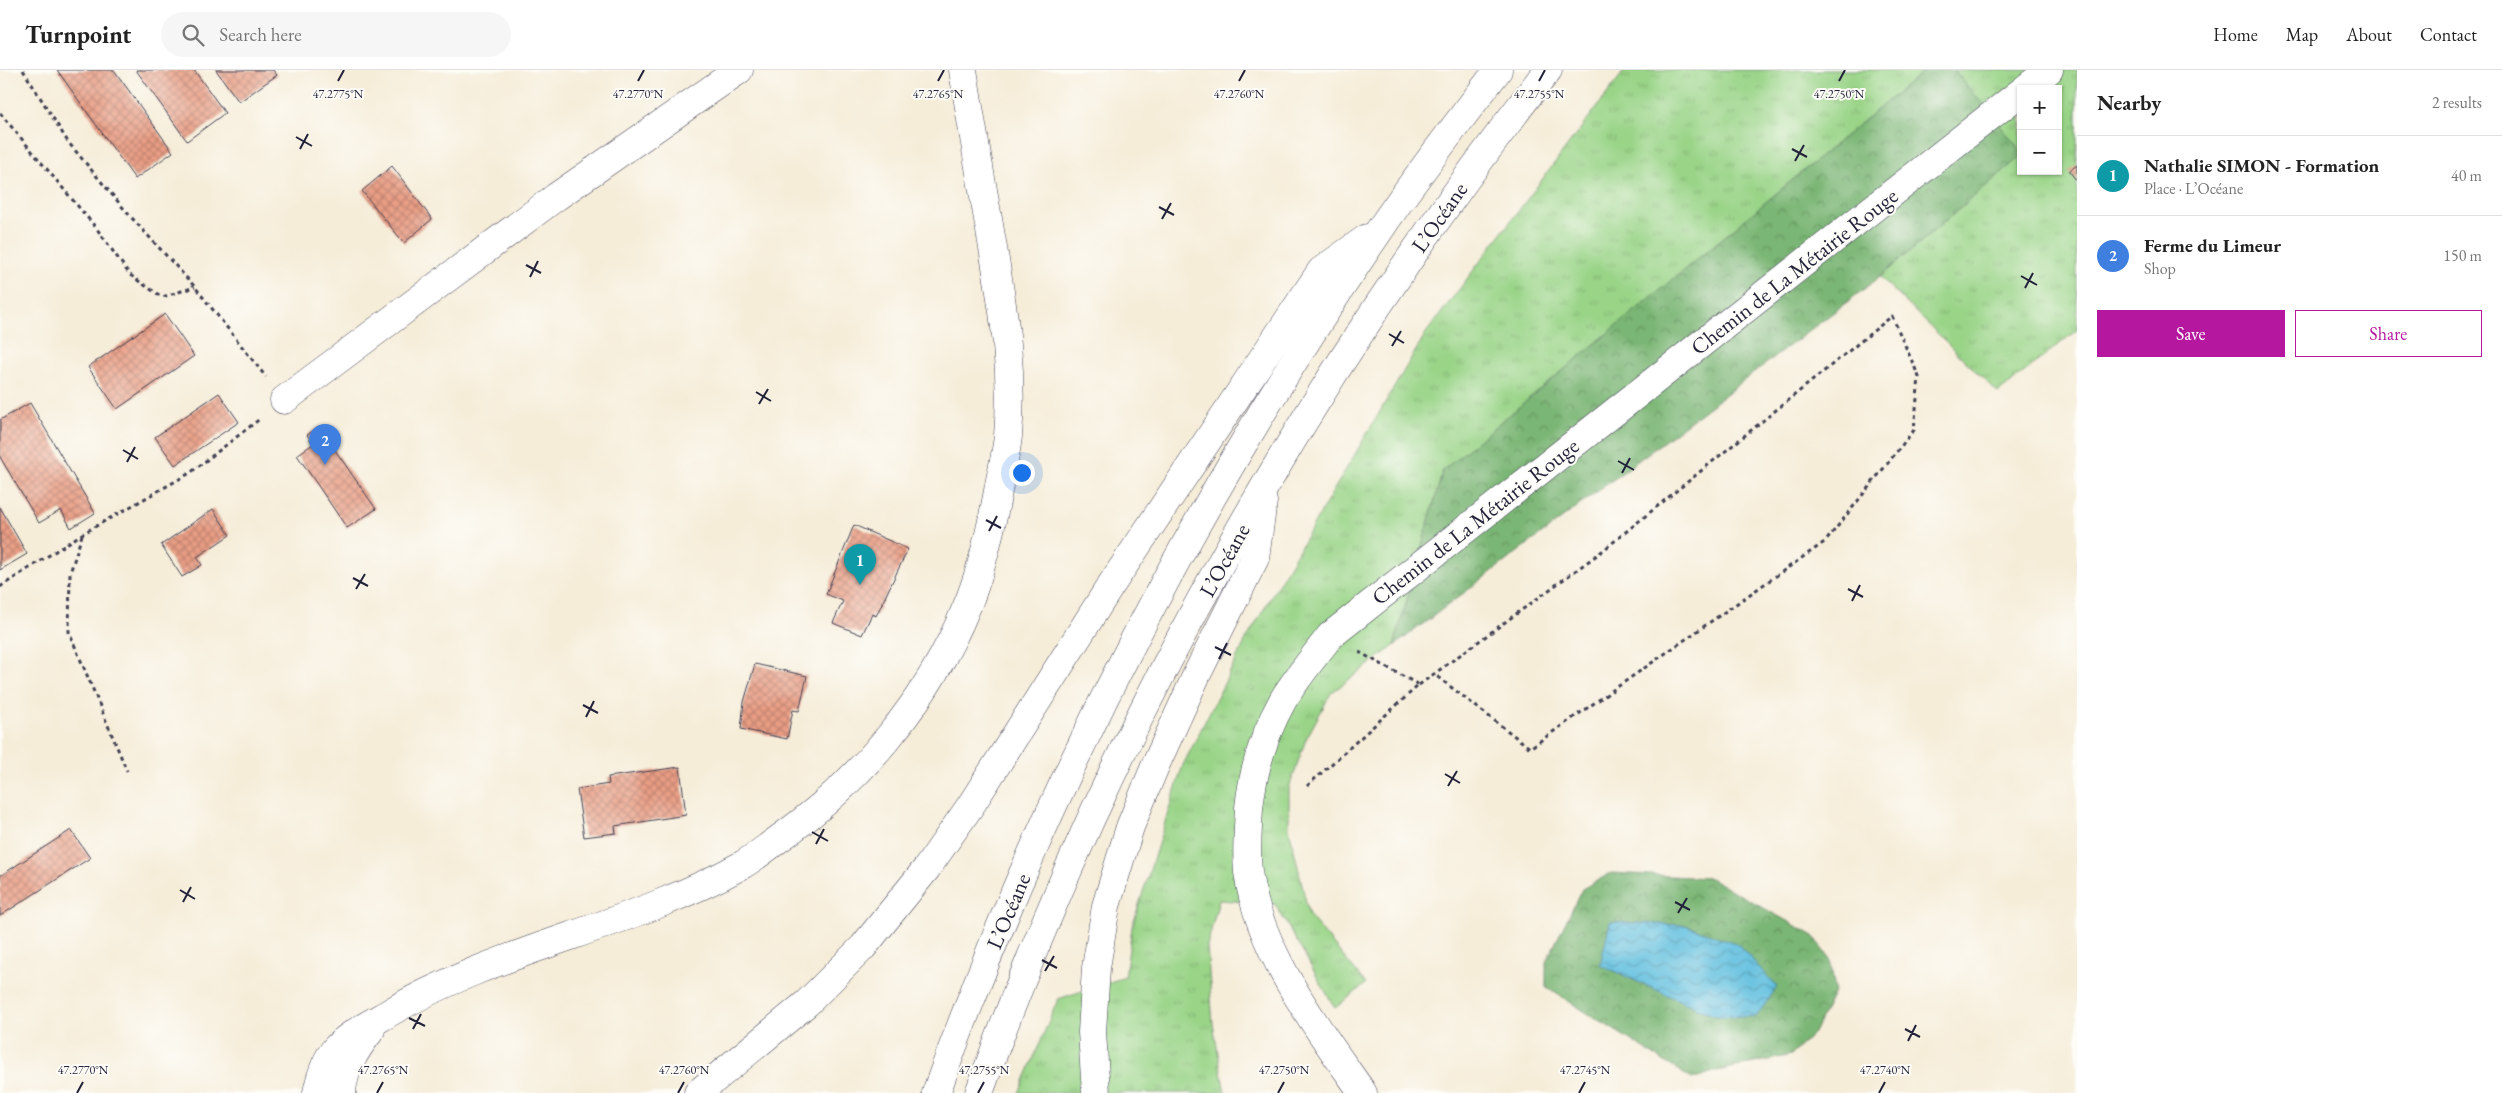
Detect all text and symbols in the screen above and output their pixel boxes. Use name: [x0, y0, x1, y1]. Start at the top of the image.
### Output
search box: [161, 12, 511, 57]
text: Turnpoint: [25, 19, 131, 50]
icon: search: [179, 21, 207, 49]
text: Search here: [219, 22, 302, 47]
text: Home: [2213, 23, 2258, 46]
text: Map: [2286, 23, 2318, 46]
text: About: [2346, 23, 2392, 46]
text: Contact: [2420, 23, 2477, 46]
map controls: [2017, 85, 2062, 175]
button: +: [2017, 85, 2062, 130]
text: 47.2775°N: [313, 86, 364, 102]
text: 47.2770°N: [613, 86, 664, 102]
text: 47.2765°N: [913, 86, 964, 102]
text: 47.2760°N: [1214, 86, 1265, 102]
text: 47.2755°N: [1514, 86, 1565, 102]
text: 47.2750°N: [1814, 86, 1865, 102]
text: Nearby: [2097, 89, 2161, 116]
text: 2 results: [2432, 92, 2482, 113]
button: −: [2017, 130, 2062, 175]
text: Nathalie SIMON - Formation: [2144, 153, 2379, 178]
text: 1: [2109, 165, 2117, 186]
text: 40 m: [2451, 165, 2482, 186]
street label: L’Océane: [1405, 176, 1474, 258]
text: Place · L’Océane: [2144, 178, 2243, 199]
street label: Chemin de La Métairie Rouge: [1685, 181, 1904, 361]
text: Ferme du Limeur: [2144, 233, 2281, 258]
text: 2: [2109, 245, 2117, 266]
text: 150 m: [2443, 245, 2482, 266]
text: Shop: [2144, 258, 2176, 279]
button: Save: [2097, 310, 2285, 357]
button: Share: [2295, 310, 2482, 357]
pin: 2: [309, 424, 341, 465]
street label: Chemin de La Métairie Rouge: [1366, 431, 1585, 611]
your location: [1009, 460, 1035, 486]
street label: L’Océane: [1192, 518, 1257, 602]
pin: 1: [844, 544, 876, 585]
street label: L’Océane: [980, 868, 1038, 954]
text: 47.2770°N: [58, 1062, 109, 1078]
text: 47.2765°N: [358, 1062, 409, 1078]
text: 47.2760°N: [659, 1062, 710, 1078]
text: 47.2755°N: [959, 1062, 1010, 1078]
text: 47.2750°N: [1259, 1062, 1310, 1078]
text: 47.2745°N: [1560, 1062, 1611, 1078]
text: 47.2740°N: [1860, 1062, 1911, 1078]

